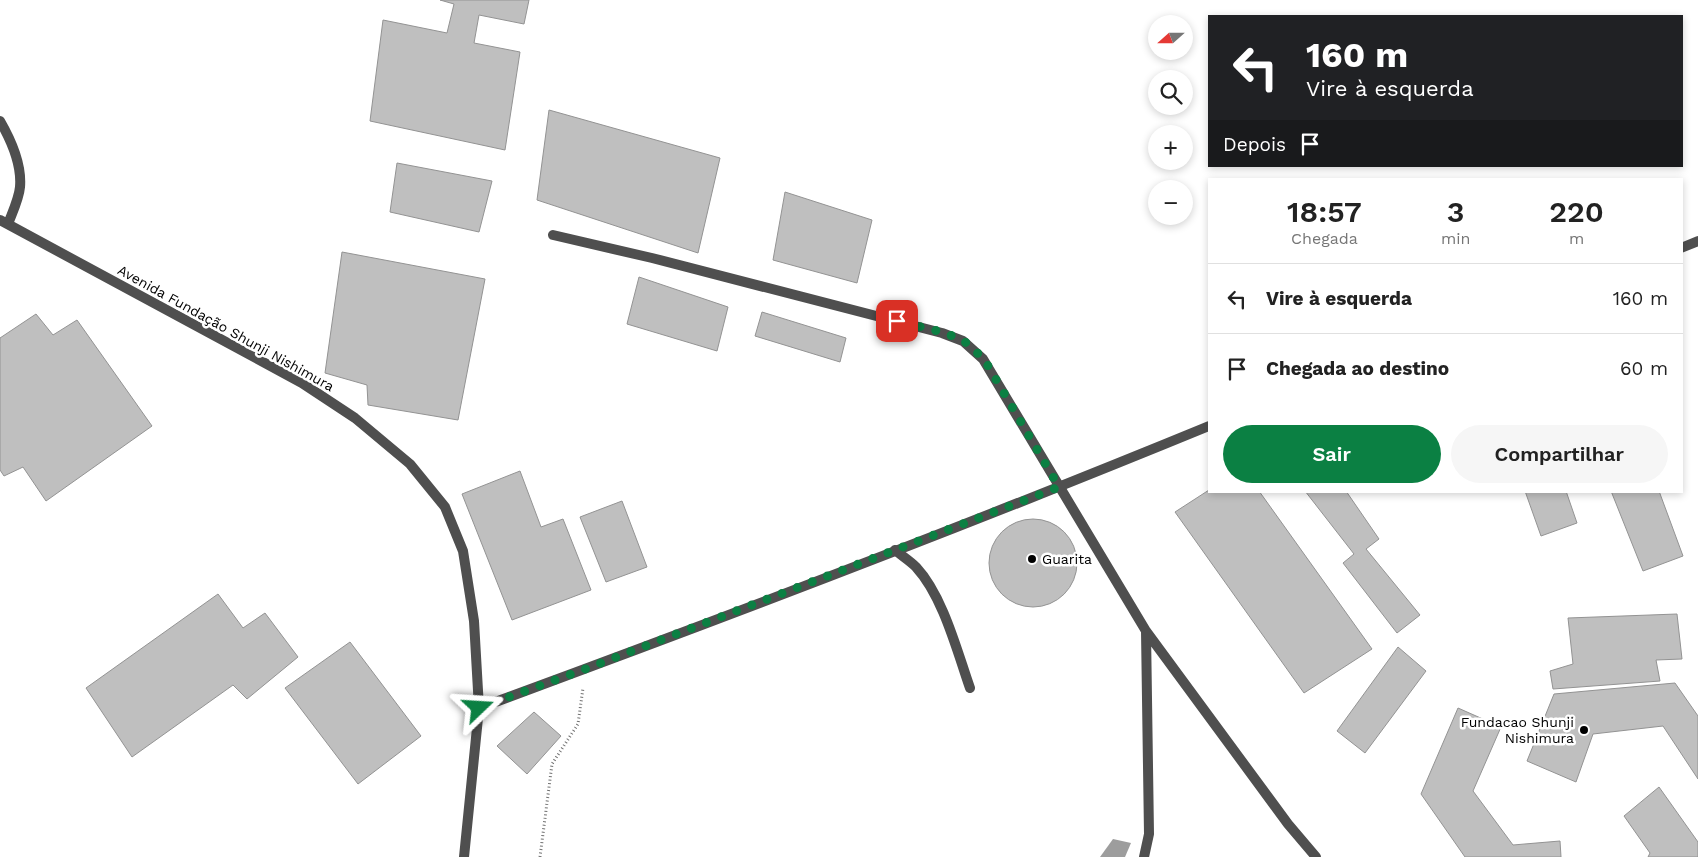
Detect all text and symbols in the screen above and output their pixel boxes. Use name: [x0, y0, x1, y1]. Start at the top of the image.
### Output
north arrow: [1148, 15, 1192, 60]
map controls: [1148, 15, 1193, 225]
text: 160 m: [1306, 34, 1408, 76]
icon: left: [1223, 35, 1288, 100]
button: search: [1148, 70, 1193, 115]
text: Vire à esquerda: [1306, 76, 1474, 101]
button: +: [1148, 125, 1193, 170]
icon: arrive: [1296, 130, 1324, 158]
text: Depois: [1223, 133, 1286, 156]
button: −: [1148, 180, 1193, 225]
text: 18:57: [1287, 194, 1362, 229]
text: 3: [1447, 194, 1464, 229]
text: 220: [1549, 194, 1604, 229]
text: Chegada: [1291, 229, 1358, 248]
text: min: [1441, 229, 1470, 248]
text: m: [1569, 229, 1584, 248]
street label: Avenida Fundação Shunji Nishimura: [115, 262, 337, 394]
icon: left: [1223, 285, 1251, 313]
text: Vire à esquerda: [1266, 287, 1412, 310]
text: 160 m: [1613, 287, 1668, 310]
pin: [876, 300, 918, 342]
icon: arrive: [883, 307, 911, 335]
icon: arrive: [1223, 355, 1251, 383]
text: Chegada ao destino: [1266, 357, 1449, 380]
text: 60 m: [1620, 357, 1668, 380]
button: Sair: [1223, 425, 1441, 483]
button: Compartilhar: [1451, 425, 1668, 483]
place label: Guarita: [1042, 551, 1092, 567]
marker: Guarita: [1026, 553, 1038, 565]
position arrow: [452, 681, 504, 733]
place label: Fundacao Shunji Nishimura: [1461, 714, 1574, 746]
marker: Fundacao Shunji Nishimura: [1578, 724, 1590, 736]

